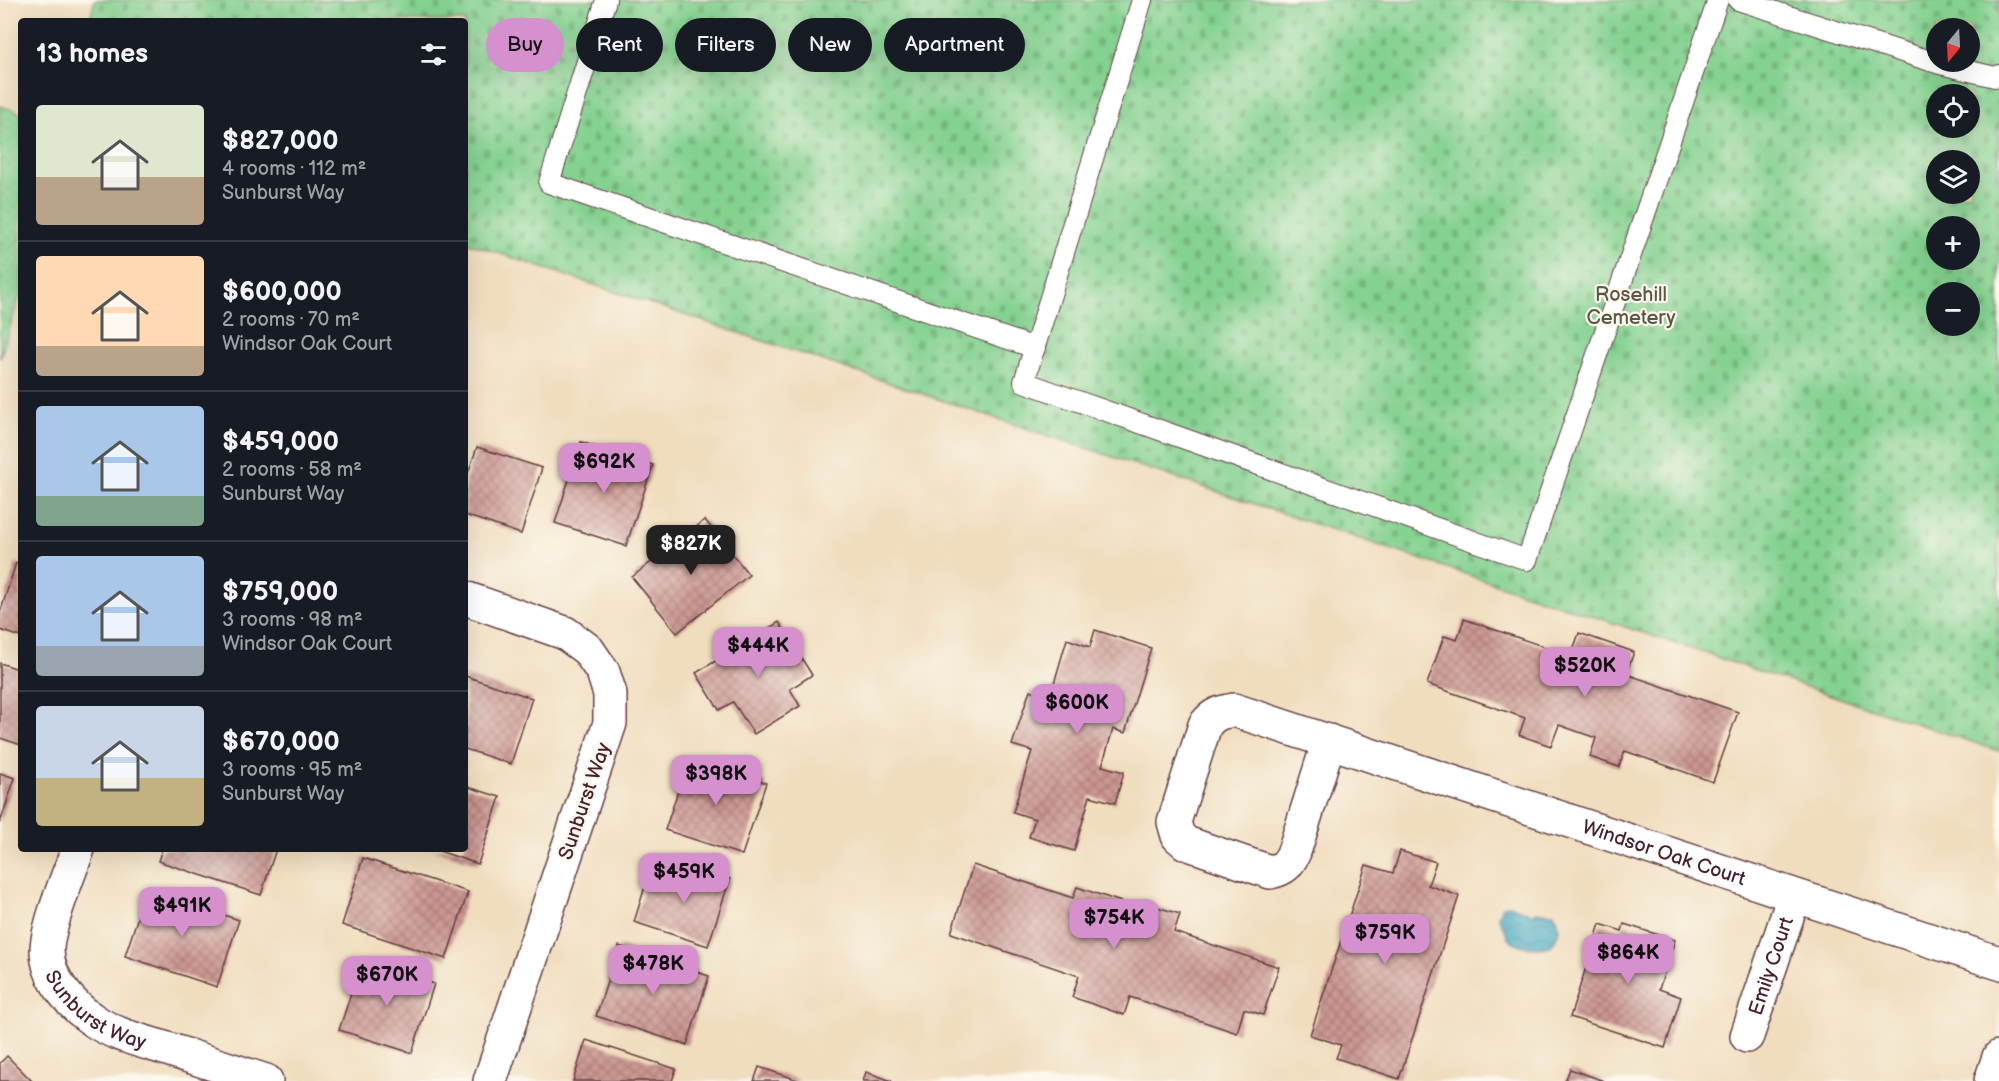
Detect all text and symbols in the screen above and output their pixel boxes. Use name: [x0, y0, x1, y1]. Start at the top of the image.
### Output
chip: Buy: [486, 18, 564, 72]
chip: Rent: [576, 18, 663, 72]
chip: Filters: [675, 18, 776, 72]
chip: New: [788, 18, 872, 72]
chip: Apartment: [884, 18, 1025, 72]
north arrow: [1926, 18, 1980, 72]
map controls: [1926, 18, 1980, 336]
icon: filters: [417, 38, 450, 71]
text: 13 homes: [36, 39, 148, 70]
button: locate: [1926, 84, 1980, 138]
text: $827,000: [222, 126, 338, 157]
icon: home: [84, 129, 156, 201]
button: layers: [1926, 150, 1980, 204]
text: 4 rooms · 112 m²: [222, 157, 366, 181]
text: Sunburst Way: [222, 181, 344, 205]
button: +: [1926, 216, 1980, 270]
text: $600,000: [222, 277, 342, 308]
icon: home: [84, 280, 156, 352]
button: −: [1926, 282, 1980, 336]
park label: Rosehill Cemetery: [1586, 283, 1676, 330]
text: 2 rooms · 70 m²: [222, 308, 360, 332]
text: Windsor Oak Court: [222, 332, 392, 356]
text: $459,000: [222, 427, 339, 458]
icon: home: [84, 430, 156, 502]
pin: $692K: [562, 443, 646, 494]
text: $692K: [573, 450, 635, 474]
text: 2 rooms · 58 m²: [222, 458, 362, 482]
text: Sunburst Way: [222, 482, 344, 506]
pin: $827K: [649, 525, 733, 576]
text: $827K: [660, 532, 722, 556]
text: $759,000: [222, 577, 338, 608]
icon: home: [84, 580, 156, 652]
text: 3 rooms · 98 m²: [222, 608, 363, 632]
pin: $444K: [716, 627, 800, 678]
text: Windsor Oak Court: [222, 632, 392, 656]
text: $444K: [727, 634, 789, 658]
pin: $520K: [1543, 647, 1627, 698]
text: $520K: [1554, 654, 1616, 678]
pin: $600K: [1035, 684, 1119, 735]
text: $600K: [1045, 691, 1109, 715]
text: $670,000: [222, 727, 340, 758]
icon: home: [84, 730, 156, 802]
street label: Sunburst Way: [554, 740, 616, 863]
pin: $398K: [674, 755, 758, 806]
text: 3 rooms · 95 m²: [222, 758, 362, 782]
text: $398K: [685, 762, 747, 786]
text: Sunburst Way: [222, 782, 344, 806]
street label: Windsor Oak Court: [1579, 815, 1748, 891]
pin: $459K: [642, 853, 726, 904]
text: $459K: [653, 860, 715, 884]
pin: $491K: [140, 887, 224, 938]
text: $491K: [153, 894, 211, 918]
pin: $754K: [1072, 899, 1156, 950]
text: $754K: [1083, 906, 1145, 930]
pin: $759K: [1343, 914, 1427, 965]
street label: Emily Court: [1744, 914, 1799, 1018]
text: $759K: [1354, 921, 1416, 945]
pin: $864K: [1586, 934, 1670, 985]
text: $864K: [1597, 941, 1659, 965]
pin: $478K: [611, 945, 695, 996]
text: $478K: [622, 952, 684, 976]
pin: $670K: [345, 956, 429, 1007]
text: $670K: [356, 963, 418, 987]
street label: Sunburst Way: [39, 967, 149, 1055]

